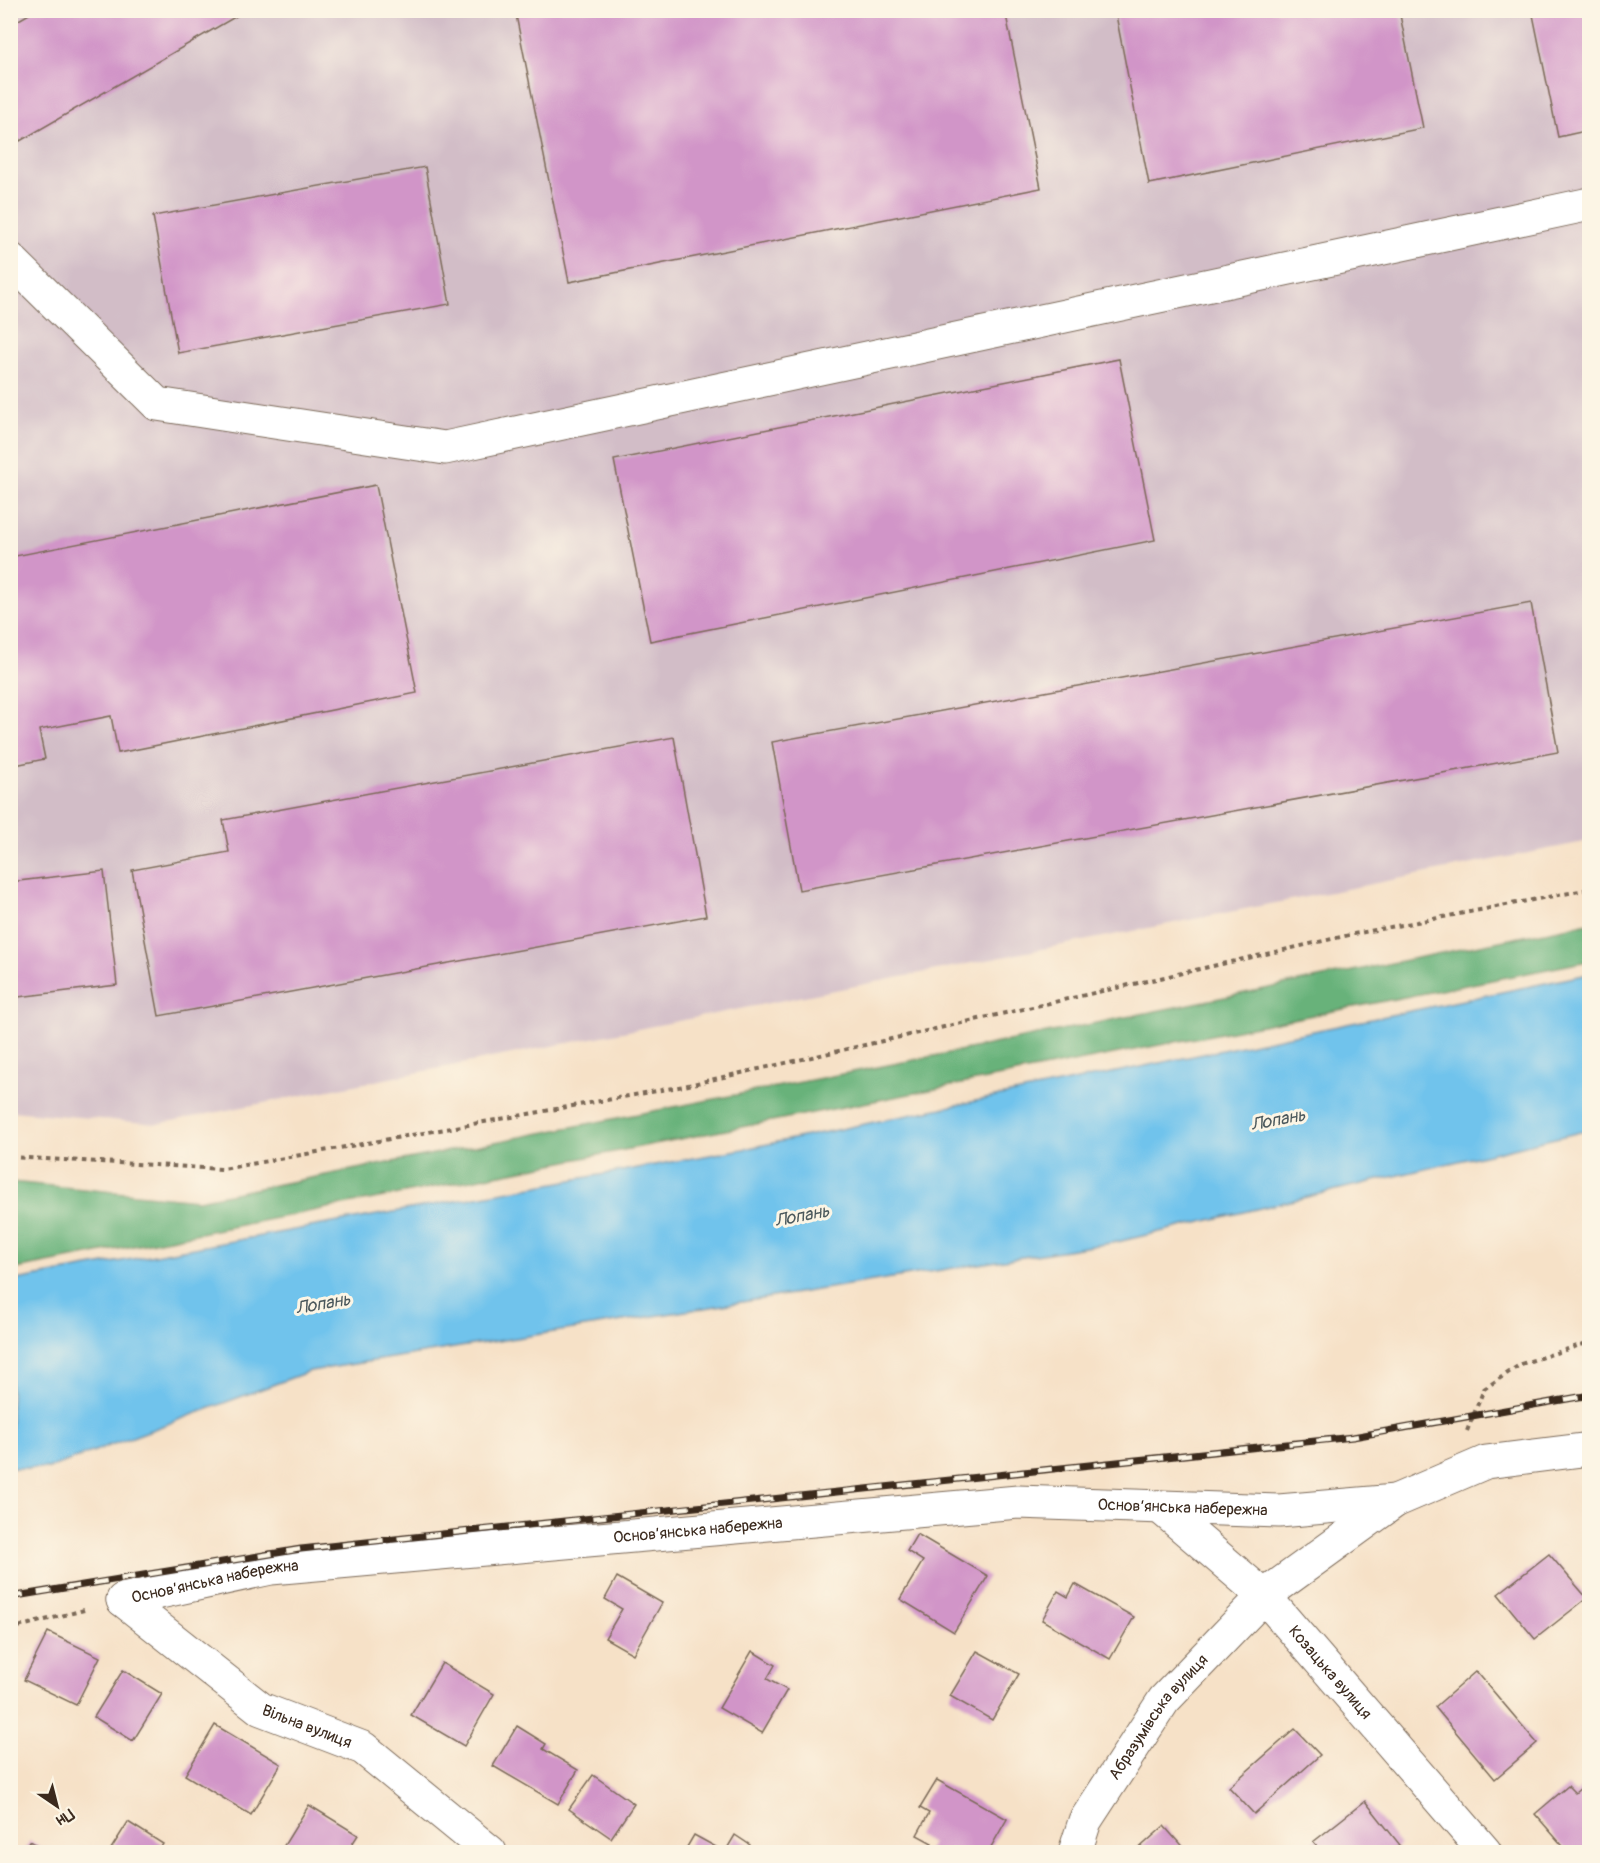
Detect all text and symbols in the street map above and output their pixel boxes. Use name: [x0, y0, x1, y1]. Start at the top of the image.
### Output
water label: Лопань: [1249, 1103, 1308, 1137]
water label: Лопань: [773, 1199, 832, 1233]
water label: Лопань: [294, 1288, 353, 1320]
street label: Основ’янська набережна: [1097, 1495, 1268, 1521]
street label: Основ’янська набережна: [612, 1513, 783, 1548]
street label: Основ’янська набережна: [130, 1556, 299, 1608]
street label: Козацька вулиця: [1284, 1622, 1376, 1724]
street label: Абразумівська вулиця: [1104, 1650, 1212, 1784]
street label: Вільна вулиця: [259, 1700, 355, 1753]
north arrow: [27, 1776, 87, 1836]
text: Пн: [52, 1804, 78, 1831]

